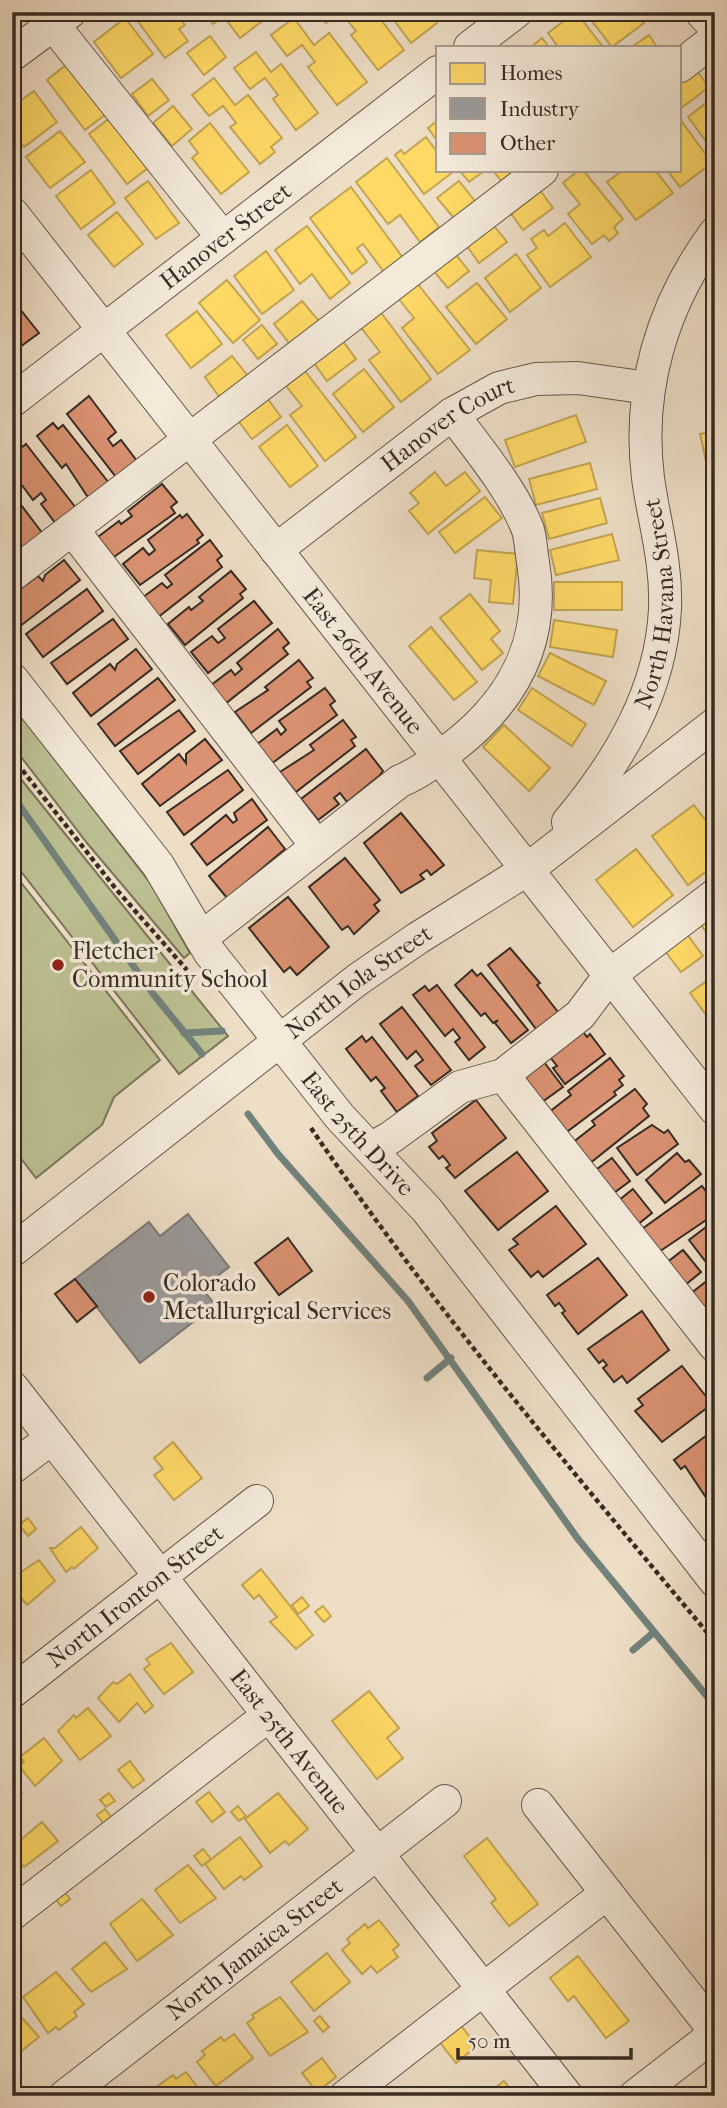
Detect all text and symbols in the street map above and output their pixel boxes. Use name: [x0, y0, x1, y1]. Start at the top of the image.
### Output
legend: [436, 46, 682, 172]
text: Homes: [500, 61, 563, 85]
text: Industry: [500, 97, 580, 121]
text: Other: [500, 131, 555, 155]
street label: Hanover Street: [155, 176, 297, 295]
street label: Hanover Court: [375, 371, 518, 478]
street label: North Havana Street: [628, 496, 679, 713]
street label: East 26th Avenue: [297, 582, 429, 740]
street label: North Iola Street: [280, 919, 437, 1045]
place label: Fletcher Community School: [72, 937, 268, 993]
marker: Fletcher Community School: [50, 957, 66, 973]
street label: East 25th Drive: [295, 1066, 420, 1202]
place label: Colorado Metallurgical Services: [163, 1269, 391, 1325]
marker: Colorado Metallurgical Services: [141, 1289, 157, 1305]
street label: North Ironton Street: [41, 1518, 229, 1673]
street label: East 25th Avenue: [224, 1663, 355, 1819]
street label: North Jamaica Street: [161, 1872, 348, 2026]
scale bar: [458, 2017, 631, 2061]
text: 50 m: [468, 2029, 511, 2053]

